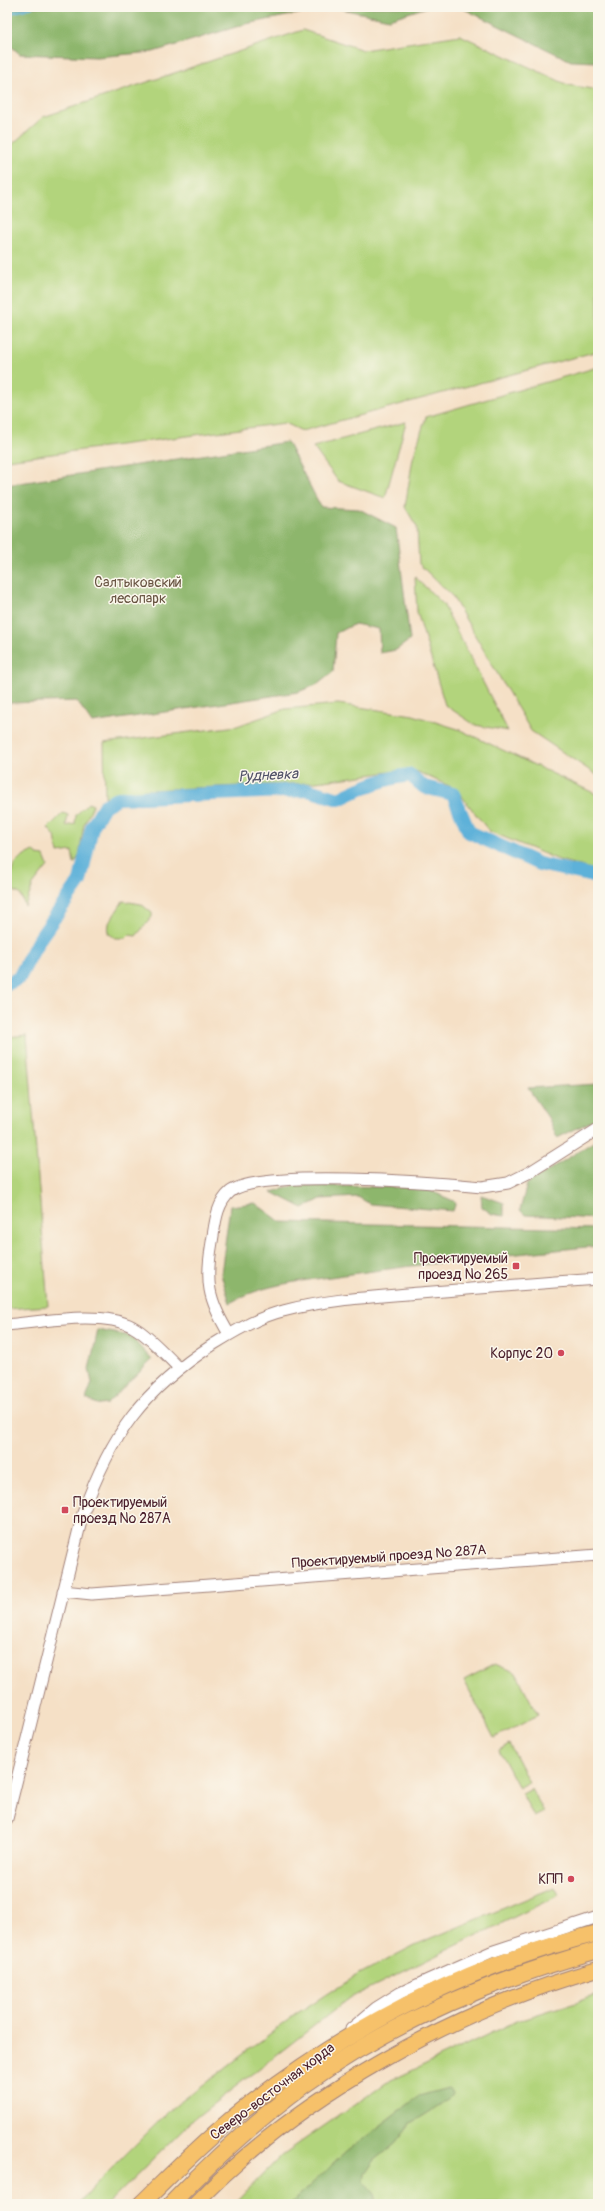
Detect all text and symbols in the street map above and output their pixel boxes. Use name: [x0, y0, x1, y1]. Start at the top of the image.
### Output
park label: Салтыковский лесопарк: [94, 574, 182, 607]
water label: Рудневка: [238, 764, 299, 787]
place label: Проектируемый проезд № 265: [414, 1250, 508, 1283]
marker: Проектируемый проезд № 265: [511, 1261, 521, 1271]
place label: Корпус 20: [490, 1345, 553, 1362]
marker: Корпус 20: [556, 1348, 566, 1358]
place label: Проектируемый проезд № 287А: [73, 1494, 171, 1527]
marker: Проектируемый проезд № 287А: [60, 1505, 70, 1515]
street label: Проектируемый проезд № 287А: [291, 1541, 487, 1572]
place label: КПП: [538, 1871, 563, 1888]
marker: КПП: [566, 1874, 576, 1884]
street label: Северо-восточная хорда: [207, 2039, 338, 2144]

